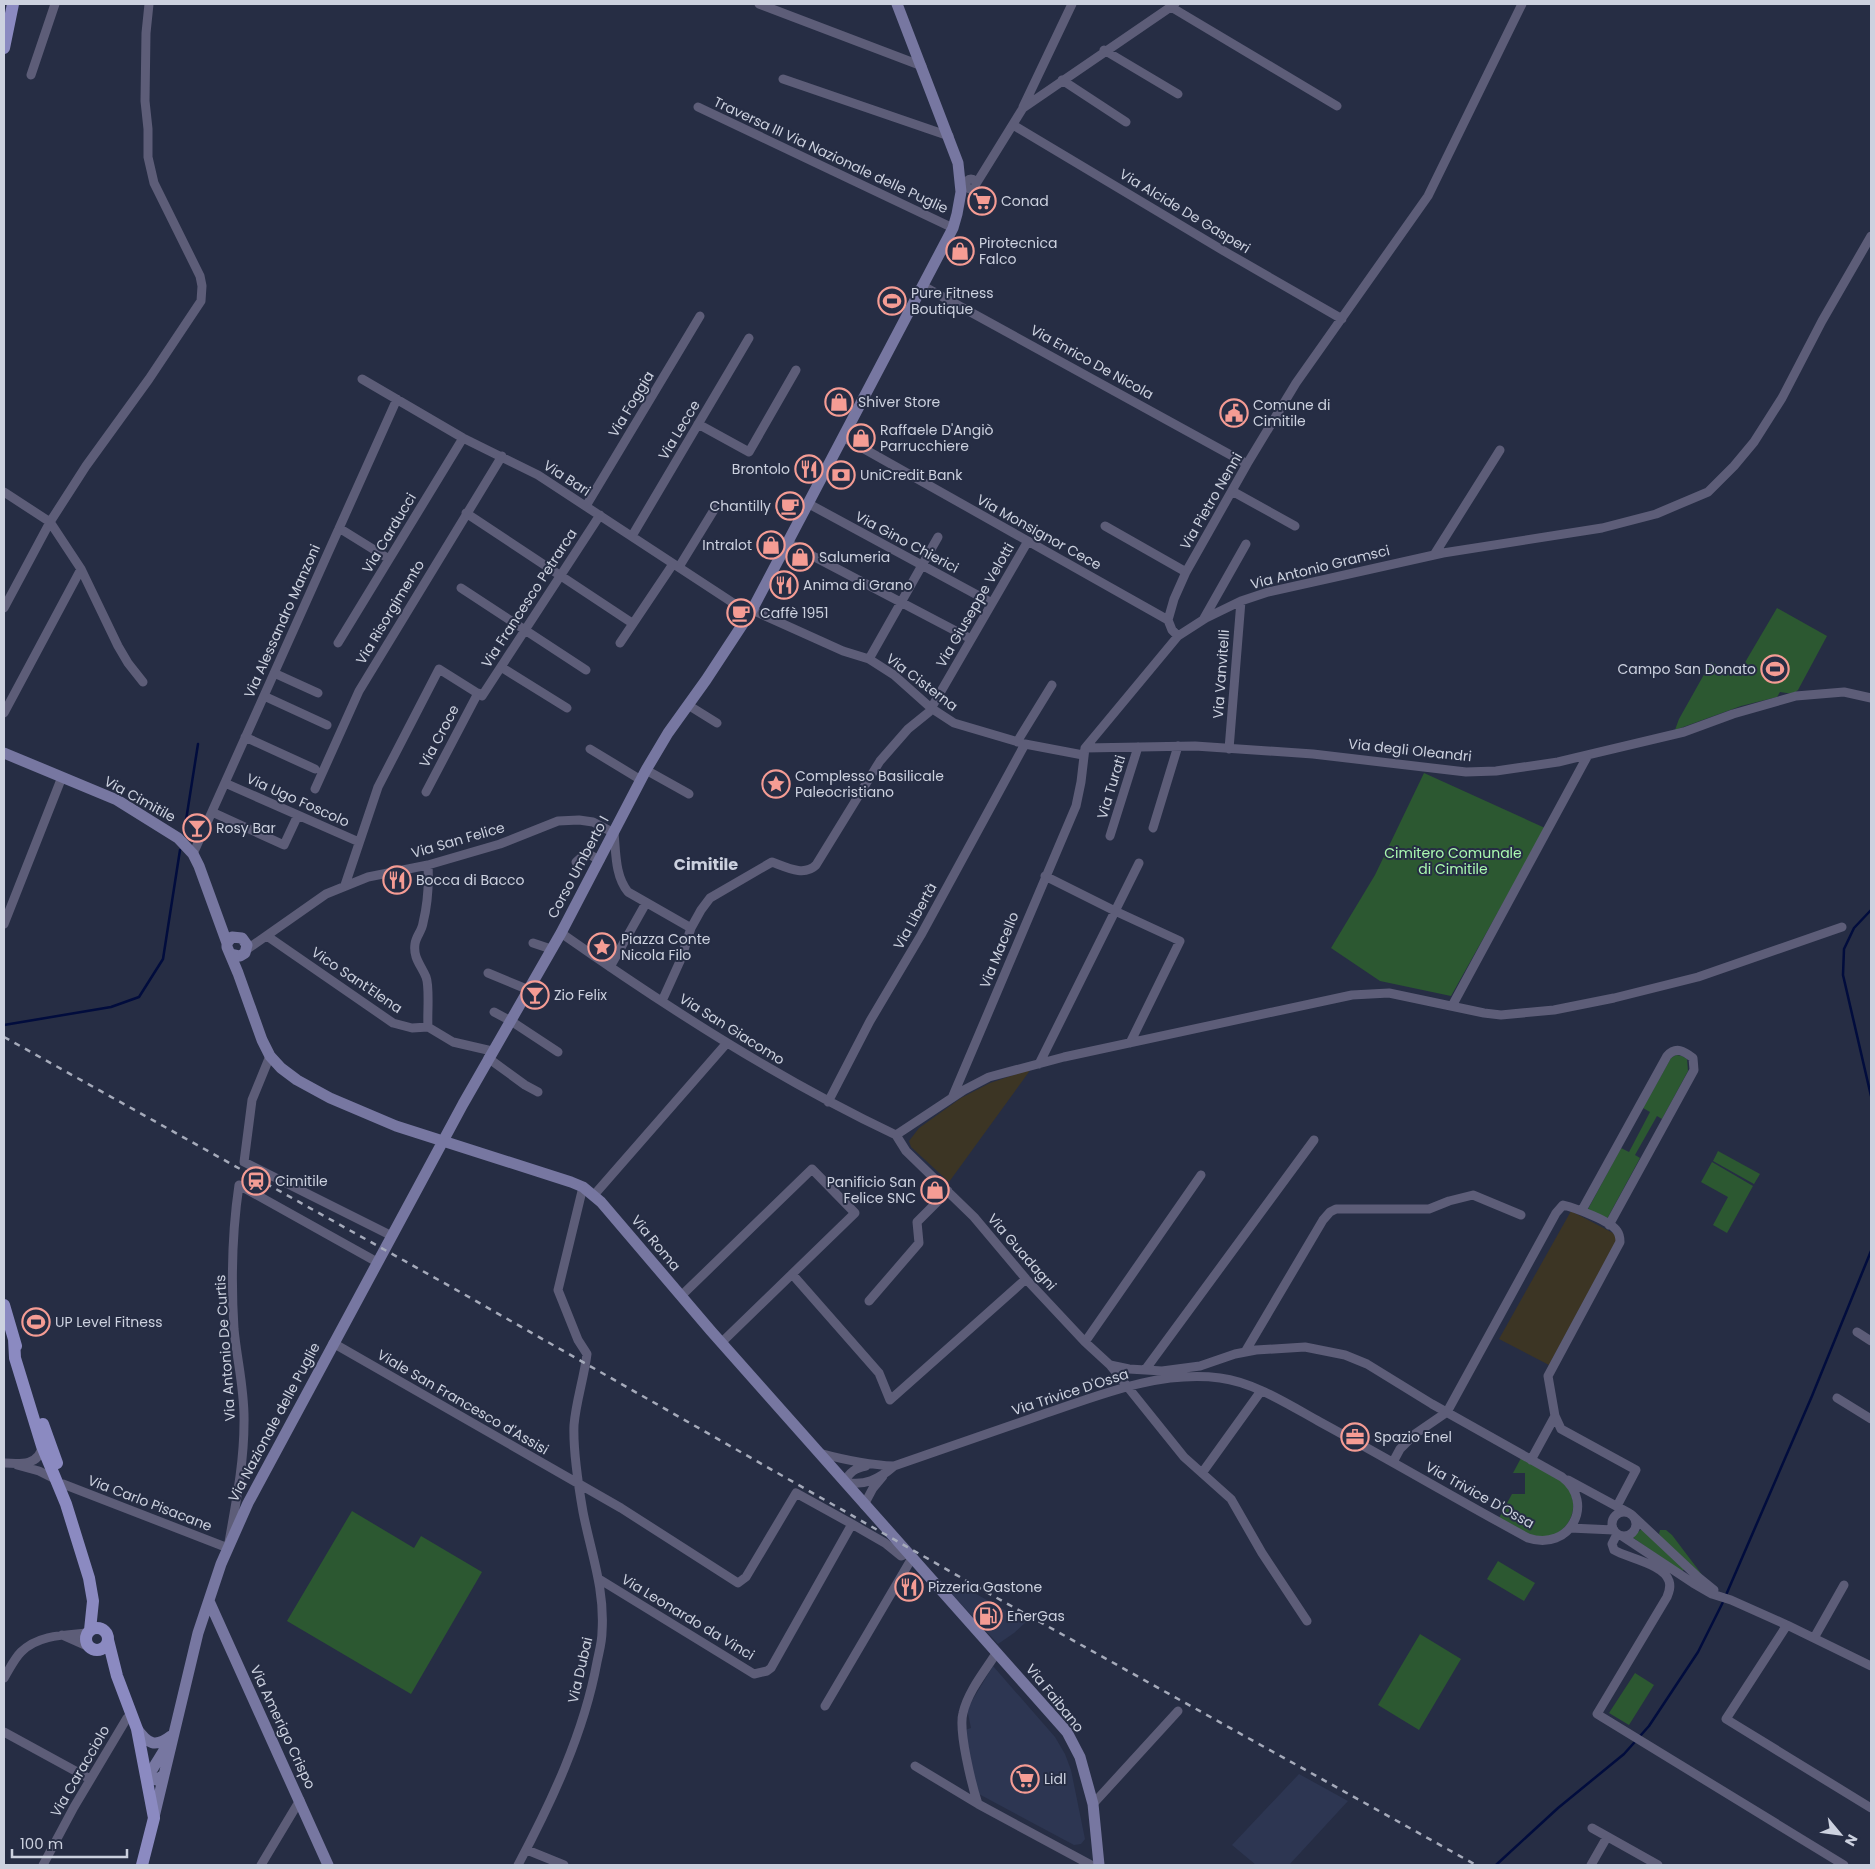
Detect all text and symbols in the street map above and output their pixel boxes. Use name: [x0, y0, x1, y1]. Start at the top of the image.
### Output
street label: Traversa III Via Nazionale delle Puglie: [710, 92, 952, 218]
street label: Via Alcide De Gasperi: [1116, 164, 1254, 258]
supermarket icon: Conad: [967, 186, 997, 216]
place label: Conad: [1001, 191, 1049, 211]
place label: Pirotecnica Falco: [979, 233, 1057, 269]
shop icon: Pirotecnica Falco: [945, 236, 975, 266]
place label: Pure Fitness Boutique: [911, 283, 994, 319]
sports icon: Pure Fitness Boutique: [877, 286, 907, 316]
street label: Via Enrico De Nicola: [1027, 320, 1157, 404]
street label: Via Foggia: [603, 367, 659, 441]
shop icon: Shiver Store: [824, 387, 854, 417]
place label: Shiver Store: [858, 392, 941, 412]
place label: Comune di Cimitile: [1253, 395, 1330, 431]
street label: Via Lecce: [653, 396, 705, 464]
public building icon: Comune di Cimitile: [1219, 398, 1249, 428]
place label: Raffaele D'Angiò Parrucchiere: [880, 420, 994, 456]
shop icon: Raffaele D'Angiò Parrucchiere: [846, 423, 876, 453]
street label: Via Pietro Nenni: [1175, 449, 1247, 553]
restaurant icon: Brontolo: [794, 454, 824, 484]
street label: Via Bari: [539, 455, 595, 501]
place label: Brontolo: [732, 459, 790, 479]
bank icon: UniCredit Bank: [826, 460, 856, 490]
place label: UniCredit Bank: [860, 465, 963, 485]
street label: Via Carducci: [357, 489, 421, 577]
street label: Via Monsignor Cece: [973, 489, 1105, 575]
cafe icon: Chantilly: [775, 491, 805, 521]
place label: Chantilly: [709, 496, 771, 516]
street label: Via Gino Chierici: [852, 506, 962, 578]
street label: Via Francesco Petrarca: [476, 525, 582, 671]
shop icon: Intralot: [756, 530, 786, 560]
place label: Intralot: [702, 535, 752, 555]
street label: Via Giuseppe Velotti: [931, 539, 1019, 671]
street label: Via Antonio Gramsci: [1248, 540, 1392, 594]
street label: Via Alessandro Manzoni: [239, 541, 325, 701]
shop icon: Salumeria: [785, 542, 815, 572]
place label: Salumeria: [819, 547, 890, 567]
street label: Via Risorgimento: [351, 556, 429, 668]
restaurant icon: Anima di Grano: [769, 570, 799, 600]
place label: Anima di Grano: [803, 575, 913, 595]
cafe icon: Caffè 1951: [726, 598, 756, 628]
place label: Caffè 1951: [760, 603, 828, 623]
street label: Via Vanvitelli: [1208, 629, 1234, 719]
street label: Via Cisterna: [882, 648, 962, 716]
sports icon: Campo San Donato: [1760, 654, 1790, 684]
place label: Campo San Donato: [1617, 659, 1756, 679]
street label: Via Croce: [414, 701, 464, 771]
street label: Via degli Oleandri: [1347, 734, 1473, 766]
street label: Via Turati: [1092, 753, 1130, 821]
place label: Complesso Basilicale Paleocristiano: [795, 766, 944, 802]
street label: Via Ugo Foscolo: [243, 768, 353, 832]
place icon: Complesso Basilicale Paleocristiano: [761, 769, 791, 799]
street label: Via Cimitile: [101, 771, 180, 827]
street label: Corso Umberto I: [543, 812, 613, 922]
bar icon: Rosy Bar: [182, 813, 212, 843]
street label: Via San Felice: [409, 817, 507, 863]
place label: Rosy Bar: [216, 818, 276, 838]
park label: Cimitero Comunale di Cimitile: [1384, 843, 1522, 879]
district label: Cimitile: [674, 853, 738, 876]
restaurant icon: Bocca di Bacco: [382, 865, 412, 895]
place label: Bocca di Bacco: [416, 870, 524, 890]
street label: Via Libertà: [888, 879, 942, 953]
street label: Via Macello: [975, 909, 1023, 991]
place label: Piazza Conte Nicola Filo: [621, 929, 711, 965]
place icon: Piazza Conte Nicola Filo: [587, 932, 617, 962]
street label: Vico Sant'Elena: [308, 942, 406, 1018]
bar icon: Zio Felix: [520, 980, 550, 1010]
place label: Zio Felix: [554, 985, 607, 1005]
street label: Via San Giacomo: [675, 988, 789, 1070]
station icon: Cimitile: [241, 1166, 271, 1196]
place label: Cimitile: [275, 1171, 328, 1191]
place label: Panificio San Felice SNC: [827, 1172, 916, 1208]
shop icon: Panificio San Felice SNC: [920, 1175, 950, 1205]
street label: Via Guadagni: [983, 1209, 1061, 1295]
street label: Via Roma: [627, 1211, 685, 1275]
street label: Via Antonio De Curtis: [210, 1274, 240, 1422]
sports icon: UP Level Fitness: [21, 1307, 51, 1337]
place label: UP Level Fitness: [55, 1312, 163, 1332]
street label: Via Nazionale delle Puglie: [223, 1338, 325, 1505]
street label: Viale San Francesco d'Assisi: [374, 1345, 552, 1459]
street label: Via Trivice D'Ossa: [1009, 1364, 1131, 1420]
office icon: Spazio Enel: [1340, 1422, 1370, 1452]
place label: Spazio Enel: [1374, 1427, 1452, 1447]
street label: Via Trivice D'Ossa: [1422, 1457, 1538, 1533]
street label: Via Carlo Pisacane: [85, 1470, 215, 1536]
street label: Via Leonardo da Vinci: [618, 1569, 758, 1665]
restaurant icon: Pizzeria Gastone: [894, 1572, 924, 1602]
place label: Pizzeria Gastone: [928, 1577, 1043, 1597]
fuel station icon: EnerGas: [973, 1601, 1003, 1631]
place label: EnerGas: [1007, 1606, 1065, 1626]
street label: Via Dubai: [563, 1635, 597, 1705]
street label: Via Faibano: [1021, 1659, 1089, 1737]
street label: Via Amerigo Crispo: [245, 1662, 321, 1792]
street label: Via Caracciolo: [46, 1721, 114, 1821]
supermarket icon: Lidl: [1010, 1764, 1040, 1794]
place label: Lidl: [1044, 1769, 1066, 1789]
north arrow: [1815, 1809, 1865, 1859]
scale bar: [12, 1826, 128, 1858]
text: N: [1840, 1831, 1863, 1850]
text: 100 m: [20, 1833, 63, 1854]

